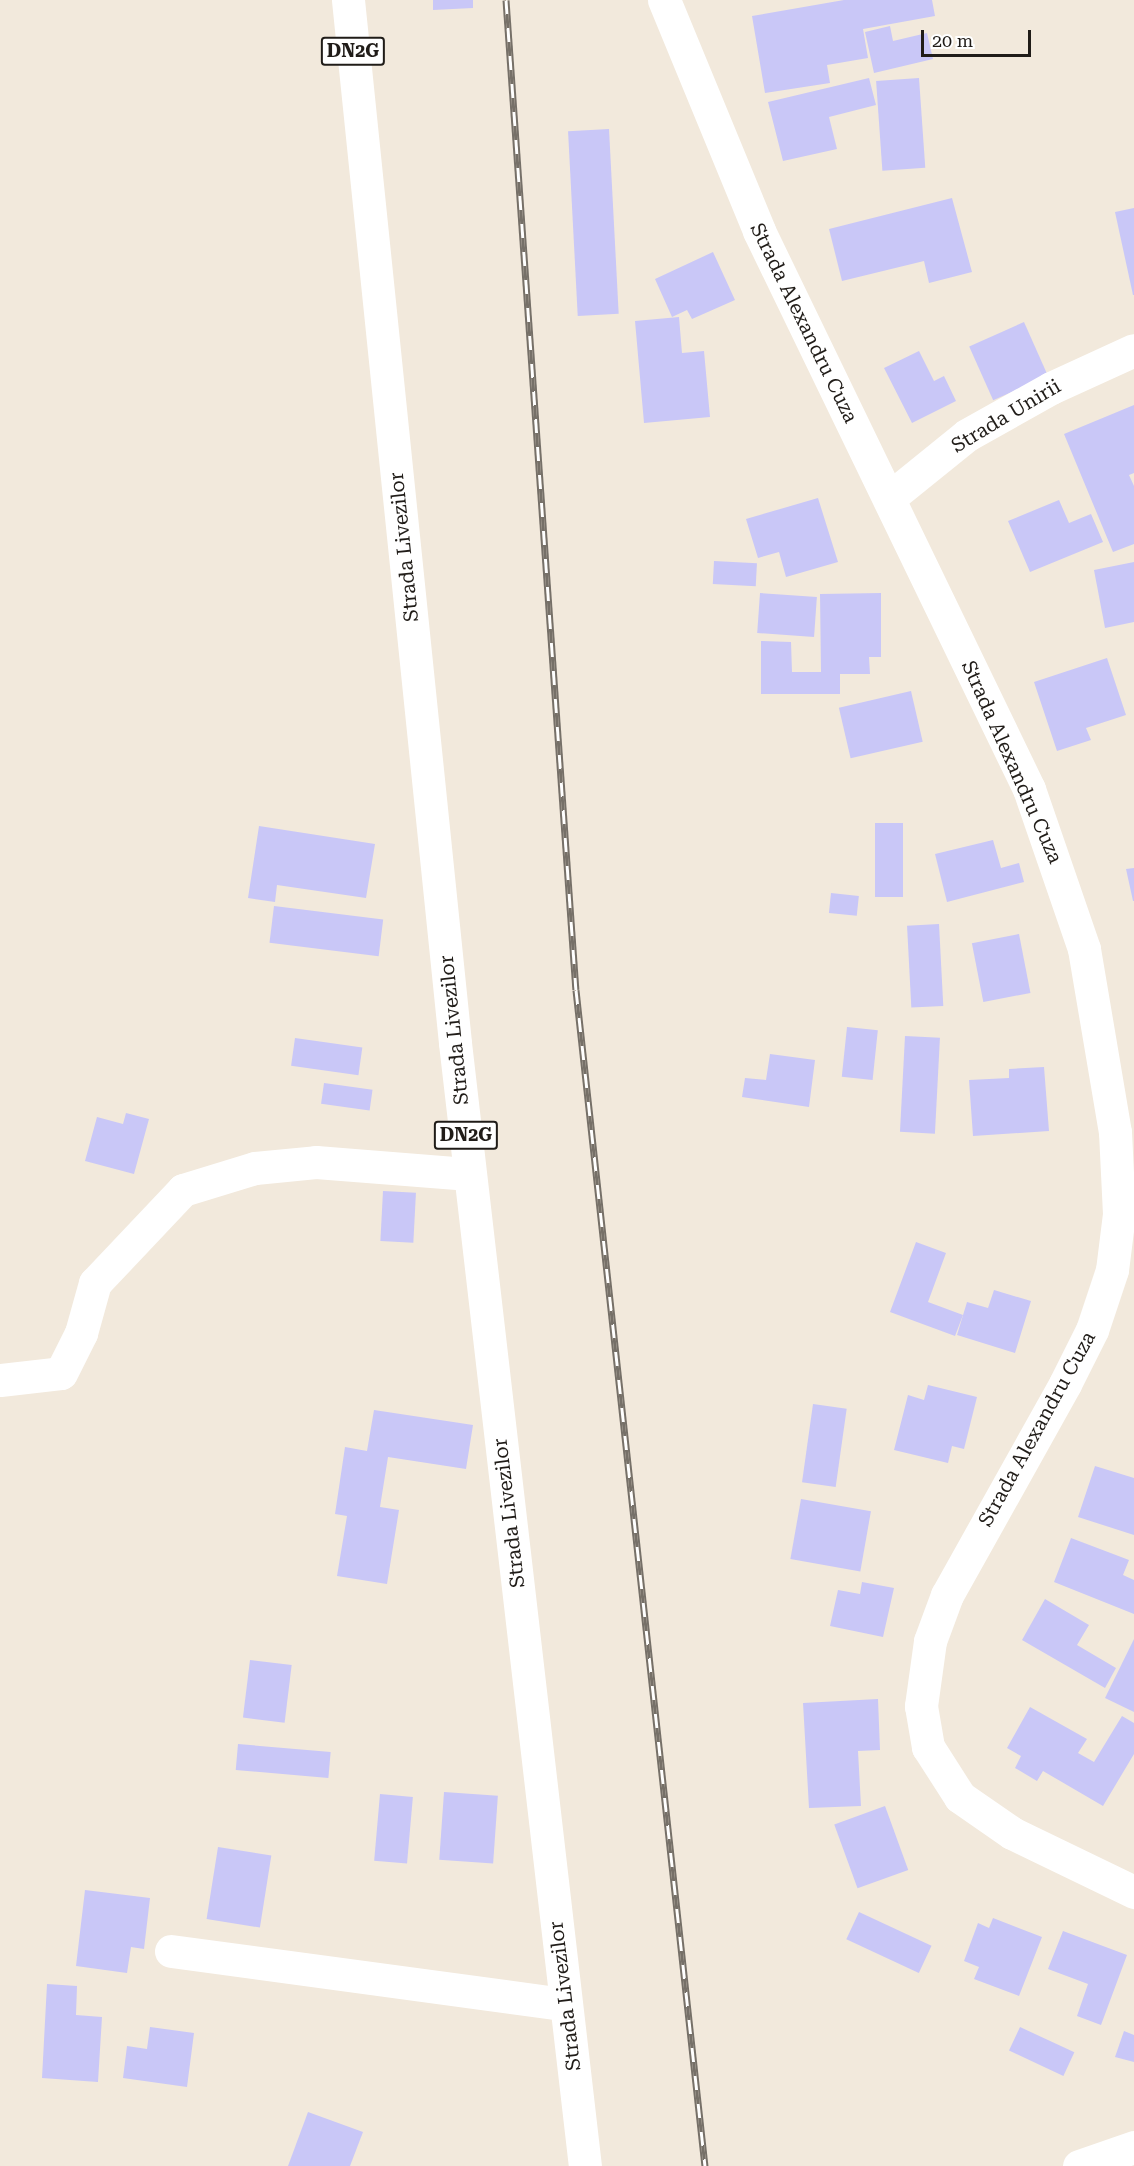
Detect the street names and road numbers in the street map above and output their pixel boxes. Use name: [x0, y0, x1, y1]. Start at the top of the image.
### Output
road number: DN2G: [320, 36, 386, 66]
street label: Strada Alexandru Cuza: [745, 219, 863, 427]
street label: Strada Unirii: [947, 374, 1065, 458]
street label: Strada Livezilor: [384, 471, 424, 623]
street label: Strada Alexandru Cuza: [956, 657, 1068, 867]
street label: Strada Livezilor: [434, 954, 474, 1106]
road number: DN2G: [433, 1120, 499, 1150]
street label: Strada Alexandru Cuza: [973, 1327, 1101, 1531]
street label: Strada Livezilor: [488, 1437, 530, 1589]
street label: Strada Livezilor: [544, 1920, 586, 2072]

